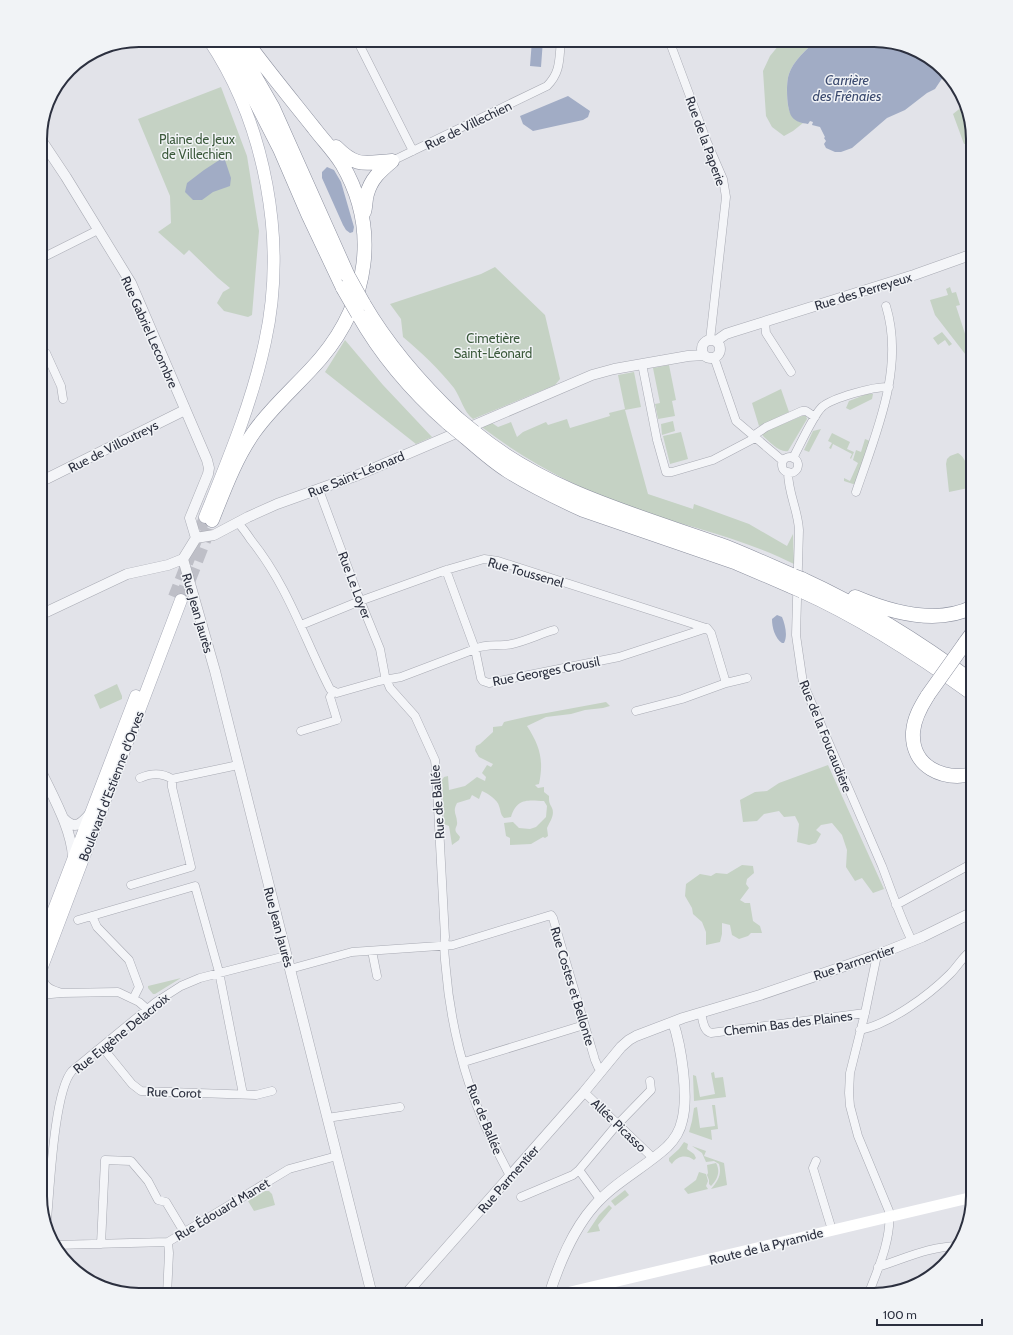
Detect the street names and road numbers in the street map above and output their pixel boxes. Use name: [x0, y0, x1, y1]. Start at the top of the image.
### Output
street label: Rue de la Paperie: [682, 94, 730, 188]
street label: Rue de Villechien: [422, 97, 514, 153]
street label: Rue des Perreyeux: [812, 268, 914, 313]
street label: Rue Gabriel Lecombre: [118, 273, 182, 391]
street label: Rue de Villoutreys: [65, 416, 161, 476]
street label: Rue Saint-Léonard: [305, 447, 407, 501]
street label: Rue Le Loyer: [335, 549, 375, 622]
street label: Rue Toussenel: [486, 554, 566, 590]
street label: Rue Jean Jaurès: [179, 571, 217, 655]
street label: Rue Georges Crousil: [491, 653, 601, 689]
street label: Rue de la Foucaudière: [796, 678, 856, 795]
street label: Boulevard d'Estienne d'Orves: [75, 708, 147, 863]
street label: Rue de Ballée: [426, 764, 448, 840]
street label: Rue Jean Jaurès: [261, 885, 298, 970]
street label: Rue Costes et Bellonte: [547, 925, 599, 1048]
street label: Rue Parmentier: [811, 940, 898, 983]
street label: Rue Eugène Delacroix: [70, 989, 173, 1077]
street label: Chemin Bas des Plaines: [723, 1007, 854, 1039]
street label: Rue de Ballée: [464, 1082, 506, 1157]
street label: Rue Corot: [147, 1083, 202, 1101]
street label: Allée Picasso: [588, 1095, 650, 1155]
street label: Rue Parmentier: [474, 1141, 542, 1216]
street label: Rue Édouard Manet: [171, 1173, 273, 1244]
street label: Route de la Pyramide: [707, 1224, 825, 1268]

